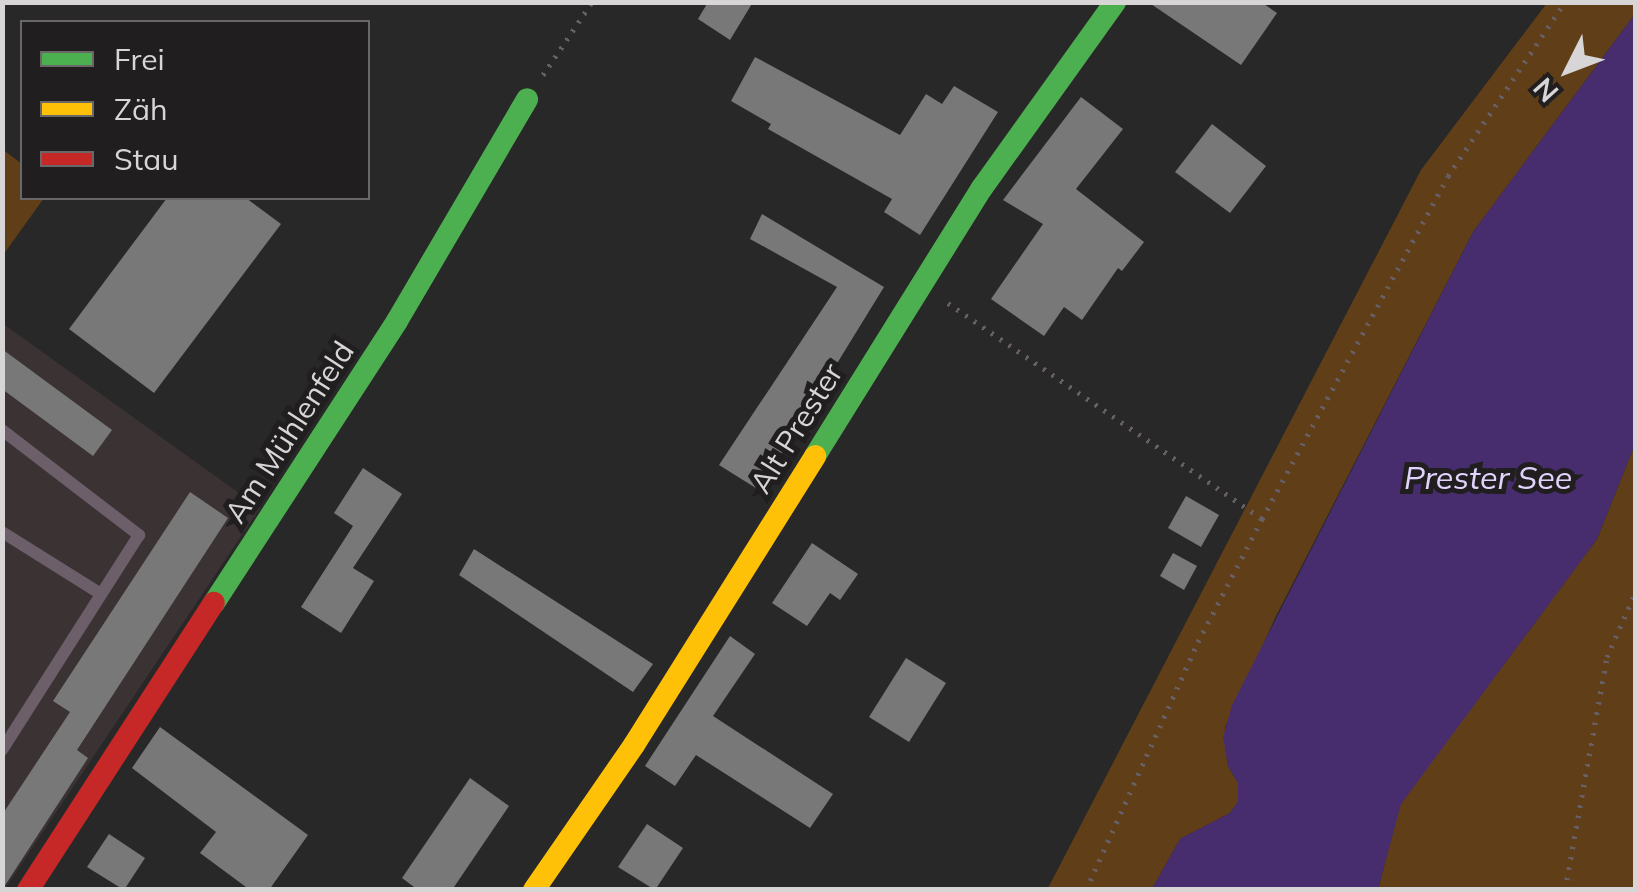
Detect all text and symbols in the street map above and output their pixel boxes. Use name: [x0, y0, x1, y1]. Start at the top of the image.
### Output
legend: [20, 20, 370, 200]
north arrow: [1518, 20, 1618, 120]
text: Frei: [114, 40, 165, 78]
text: N: [1525, 71, 1565, 110]
text: Zäh: [114, 90, 167, 128]
text: Stau: [114, 140, 178, 178]
street label: Am Mühlenfeld: [217, 335, 361, 529]
street label: Alt Prester: [742, 357, 850, 499]
water label: Prester See: [1404, 458, 1572, 496]

